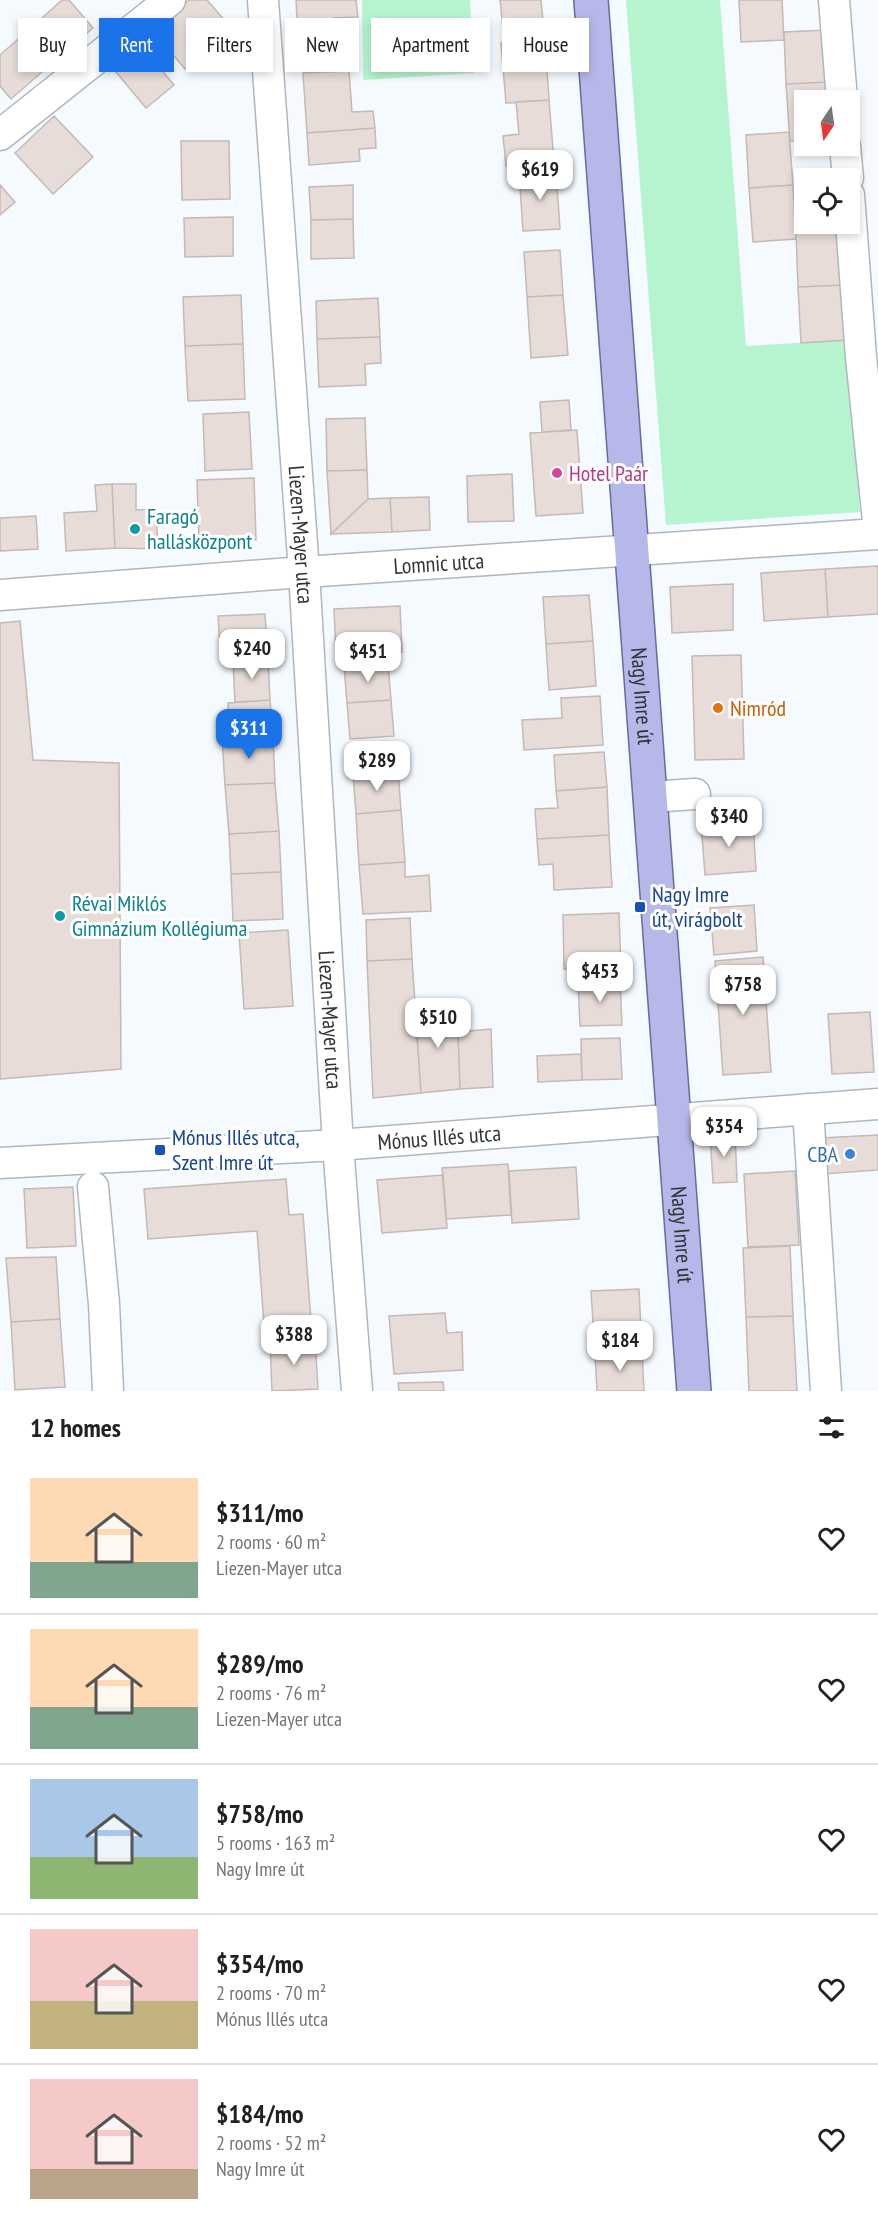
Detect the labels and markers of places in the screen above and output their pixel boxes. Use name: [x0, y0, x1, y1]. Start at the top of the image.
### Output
pin: $619: [504, 150, 576, 201]
place label: Hotel Paár: [569, 459, 648, 487]
marker: Hotel Paár: [550, 466, 564, 480]
place label: Faragó hallásközpont: [147, 502, 252, 555]
marker: Faragó hallásközpont: [128, 522, 142, 536]
pin: $240: [216, 629, 288, 680]
pin: $451: [332, 632, 404, 683]
place label: Nimród: [730, 694, 786, 722]
marker: Nimród: [711, 701, 725, 715]
pin: $311: [213, 709, 285, 760]
pin: $289: [341, 741, 413, 792]
pin: $340: [693, 797, 765, 848]
place label: Nagy Imre út, virágbolt: [652, 880, 743, 933]
place label: Révai Miklós Gimnázium Kollégiuma: [72, 889, 247, 942]
marker: Nagy Imre út, virágbolt: [633, 900, 647, 914]
marker: Révai Miklós Gimnázium Kollégiuma: [53, 909, 67, 923]
pin: $453: [564, 952, 636, 1003]
pin: $758: [707, 965, 779, 1016]
pin: $510: [402, 998, 474, 1049]
pin: $354: [688, 1107, 760, 1158]
place label: Mónus Illés utca, Szent Imre út: [172, 1123, 300, 1176]
place label: CBA: [807, 1140, 839, 1168]
marker: Mónus Illés utca, Szent Imre út: [153, 1143, 167, 1157]
marker: CBA: [843, 1147, 857, 1161]
pin: $388: [258, 1315, 330, 1366]
pin: $184: [584, 1321, 656, 1372]

